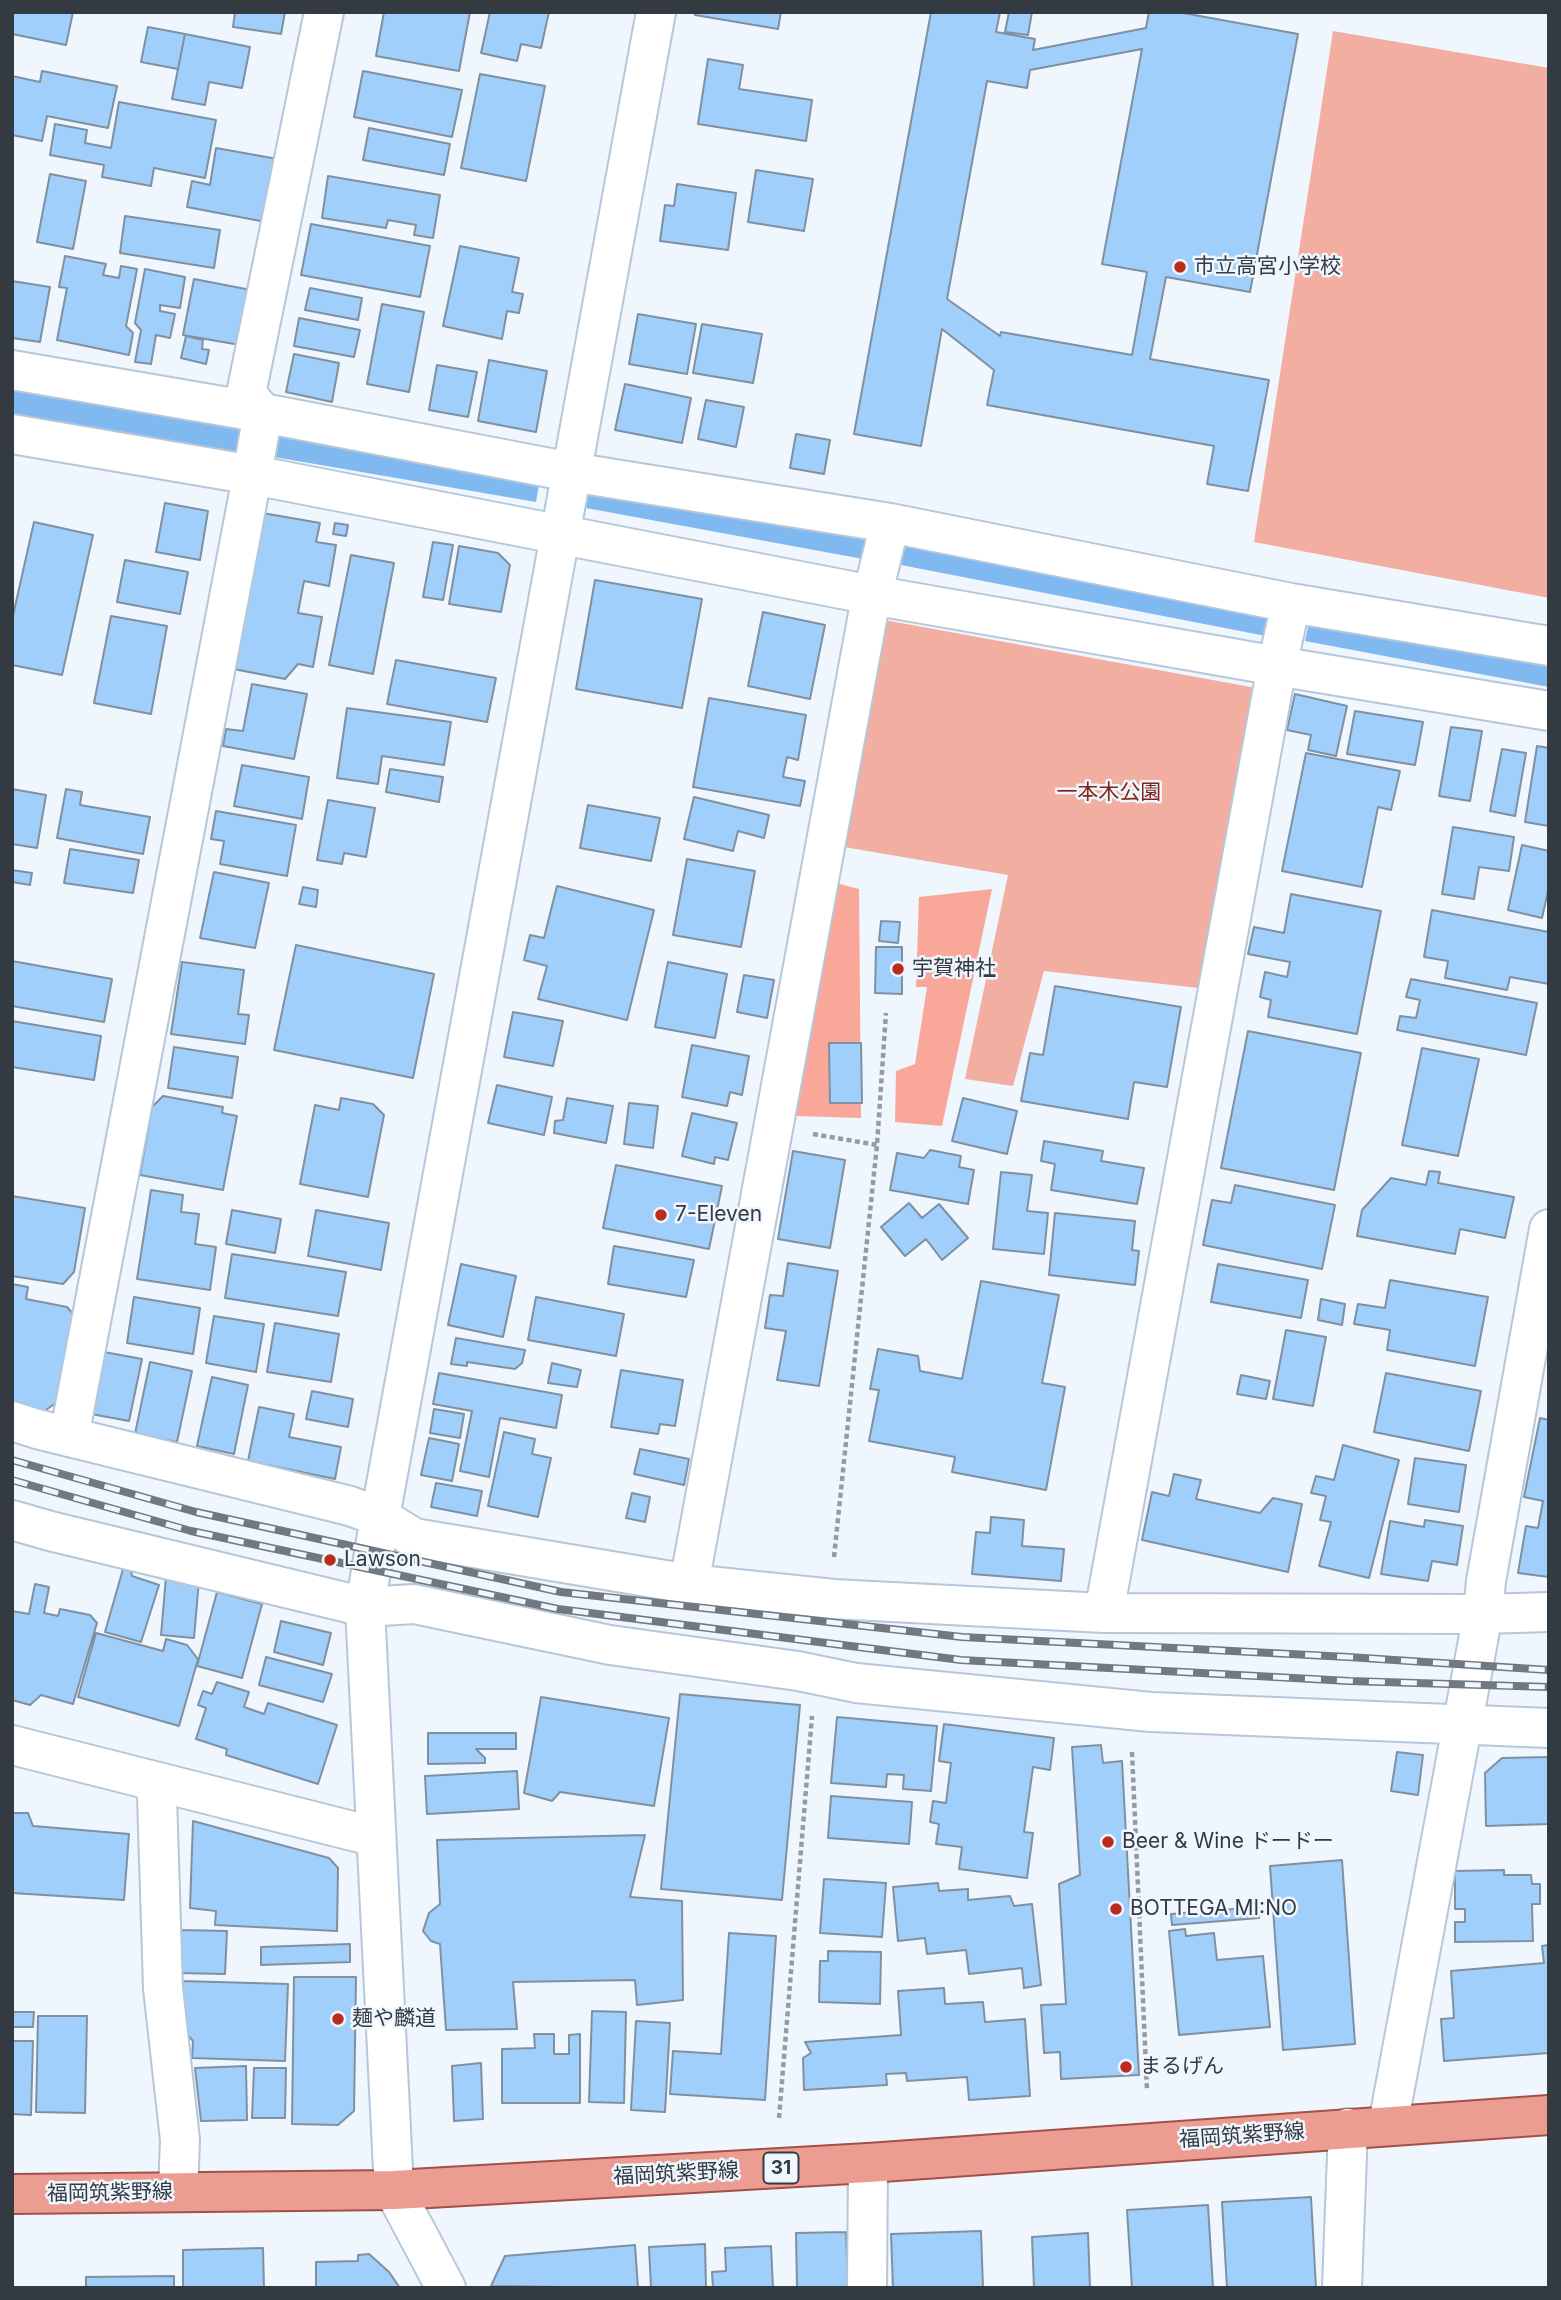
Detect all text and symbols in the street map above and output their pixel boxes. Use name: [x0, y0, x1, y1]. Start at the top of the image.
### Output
place label: 市立高宮小学校: [1194, 254, 1341, 280]
marker: 市立高宮小学校: [1172, 259, 1188, 275]
park label: 一本木公園: [1057, 780, 1161, 806]
place label: 宇賀神社: [912, 956, 996, 982]
marker: 宇賀神社: [890, 961, 906, 977]
place label: 7-Eleven: [675, 1202, 762, 1228]
marker: 7-Eleven: [653, 1207, 669, 1223]
place label: Lawson: [344, 1547, 421, 1573]
marker: Lawson: [322, 1552, 338, 1568]
place label: Beer & Wine ドードー: [1122, 1829, 1334, 1855]
marker: Beer & Wine ドードー: [1100, 1834, 1116, 1850]
place label: BOTTEGA MI:NO: [1130, 1896, 1297, 1922]
marker: BOTTEGA MI:NO: [1108, 1901, 1124, 1917]
place label: 麺や麟道: [352, 2006, 436, 2032]
marker: 麺や麟道: [330, 2011, 346, 2027]
place label: まるげん: [1140, 2054, 1224, 2080]
marker: まるげん: [1118, 2059, 1134, 2075]
street label: 福岡筑紫野線: [1178, 2119, 1306, 2153]
road number: 31: [764, 2152, 798, 2184]
street label: 福岡筑紫野線: [612, 2158, 740, 2190]
street label: 福岡筑紫野線: [47, 2179, 173, 2207]

